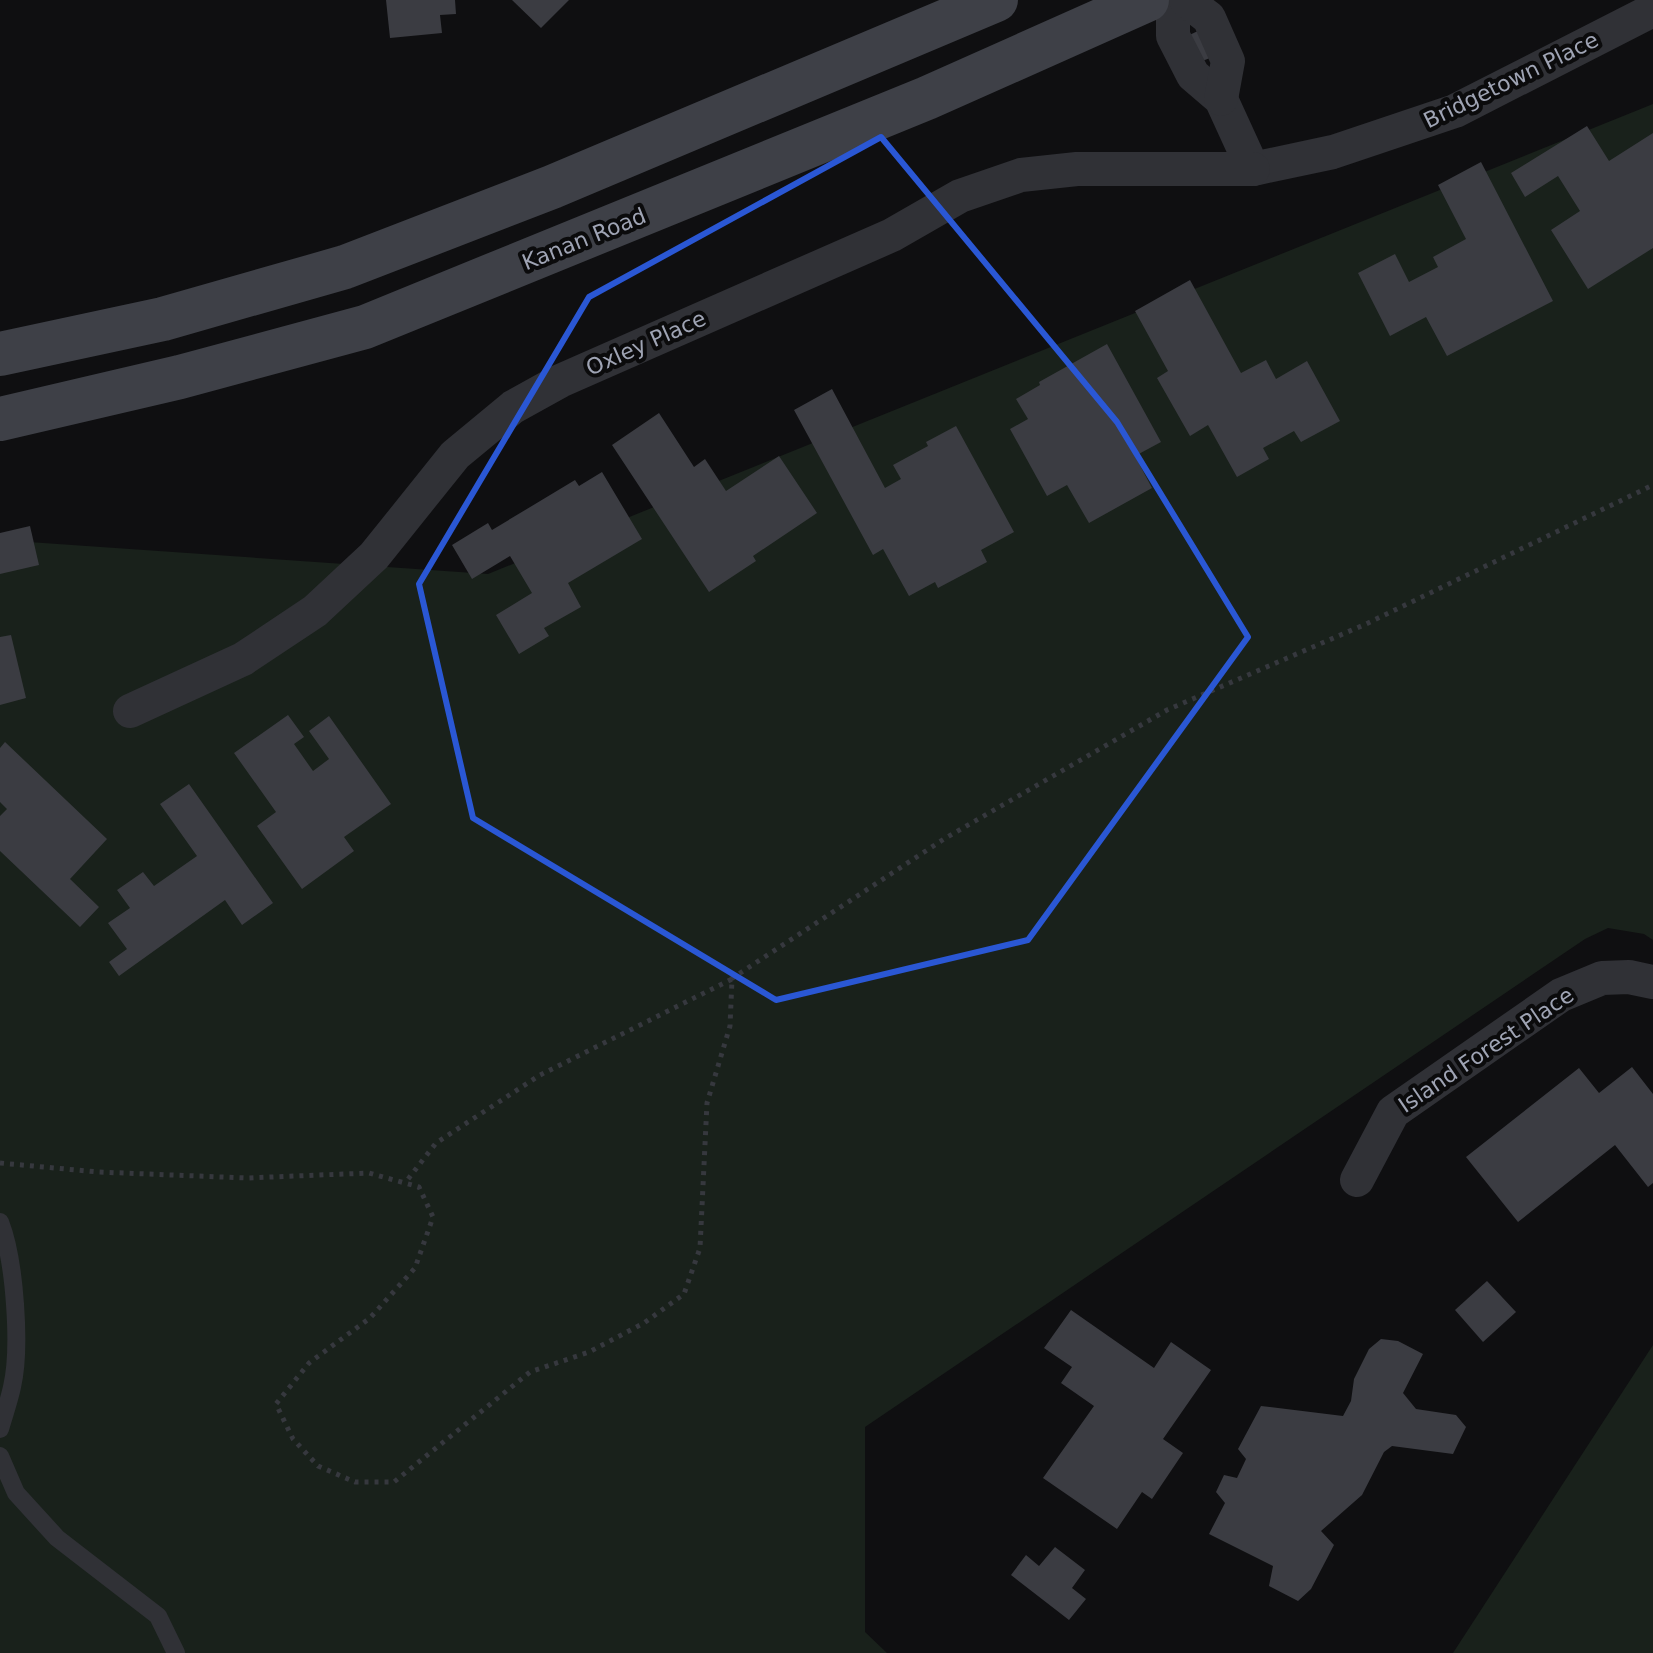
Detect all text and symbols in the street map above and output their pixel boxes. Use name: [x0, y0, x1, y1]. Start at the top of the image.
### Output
street label: Bridgetown Place: [1420, 27, 1602, 133]
street label: Kanan Road: [519, 203, 649, 275]
street label: Oxley Place: [582, 305, 710, 381]
street label: Island Forest Place: [1394, 982, 1578, 1118]

